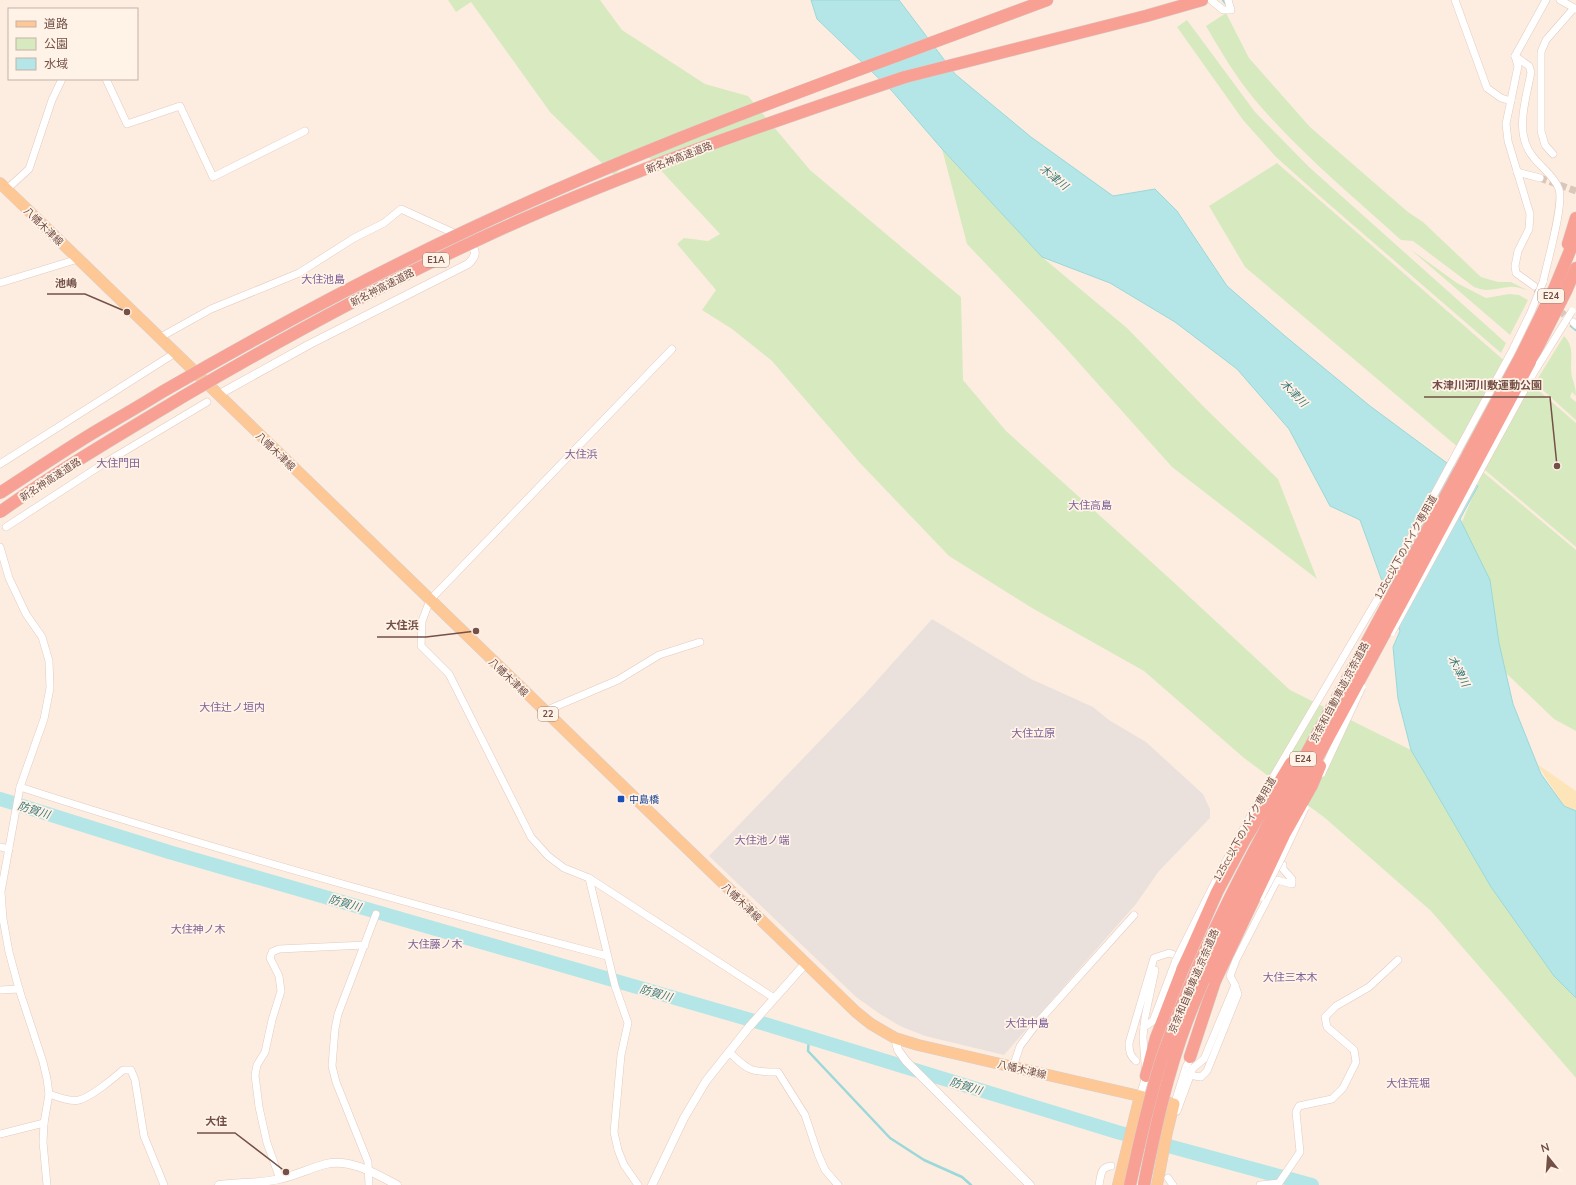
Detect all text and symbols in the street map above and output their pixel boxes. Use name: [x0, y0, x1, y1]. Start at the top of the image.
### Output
legend: [8, 8, 138, 80]
text: 道路: [44, 16, 68, 31]
text: 公園: [44, 36, 68, 51]
text: 水域: [44, 56, 68, 71]
street label: 新名神高速道路: [644, 139, 714, 176]
water label: 木津川: [1037, 161, 1072, 193]
street label: 八幡木津線: [21, 204, 66, 248]
road number: E1A: [423, 253, 449, 267]
street label: 新名神高速道路: [348, 266, 416, 309]
callout: 池嶋: [47, 271, 85, 294]
district label: 大住池島: [301, 272, 345, 286]
text: 池嶋: [55, 276, 77, 290]
road number: E24: [1538, 289, 1564, 303]
callout: 木津川河川敷運動公園: [1424, 374, 1550, 397]
water label: 木津川: [1278, 376, 1311, 410]
text: 木津川河川敷運動公園: [1432, 378, 1542, 392]
street label: 八幡木津線: [253, 429, 298, 473]
district label: 大住浜: [565, 447, 598, 461]
street label: 新名神高速道路: [17, 455, 83, 504]
district label: 大住門田: [96, 456, 140, 470]
street label: 125cc以下のバイク専用道: [1371, 493, 1440, 602]
district label: 大住高島: [1068, 498, 1112, 512]
callout: 大住浜: [377, 614, 426, 637]
text: 大住浜: [386, 618, 419, 632]
street label: 京奈和自動車道;京奈道路: [1307, 640, 1372, 745]
water label: 木津川: [1445, 653, 1473, 690]
street label: 八幡木津線: [486, 655, 531, 699]
district label: 大住辻ノ垣内: [199, 700, 265, 714]
road number: 22: [538, 707, 558, 721]
district label: 大住立原: [1011, 726, 1055, 740]
road number: E24: [1290, 752, 1316, 766]
street label: 125cc以下のバイク専用道: [1210, 775, 1279, 884]
place label: 中島橋: [629, 793, 659, 806]
marker: 中島橋: [616, 794, 626, 804]
water label: 防賀川: [16, 798, 53, 822]
district label: 大住池ノ端: [735, 833, 790, 847]
street label: 八幡木津線: [719, 880, 764, 924]
water label: 防賀川: [327, 892, 364, 915]
district label: 大住神ノ木: [171, 922, 226, 936]
street label: 京奈和自動車道;京奈道路: [1166, 927, 1221, 1035]
district label: 大住藤ノ木: [408, 937, 463, 951]
district label: 大住三本木: [1263, 970, 1318, 984]
water label: 防賀川: [638, 982, 675, 1005]
district label: 大住中島: [1005, 1016, 1049, 1030]
street label: 八幡木津線: [996, 1058, 1048, 1081]
water label: 防賀川: [948, 1074, 985, 1098]
district label: 大住荒堀: [1386, 1076, 1430, 1090]
callout: 大住: [197, 1110, 235, 1133]
text: 大住: [205, 1114, 227, 1128]
north arrow: [1528, 1137, 1568, 1177]
text: N: [1539, 1140, 1551, 1155]

